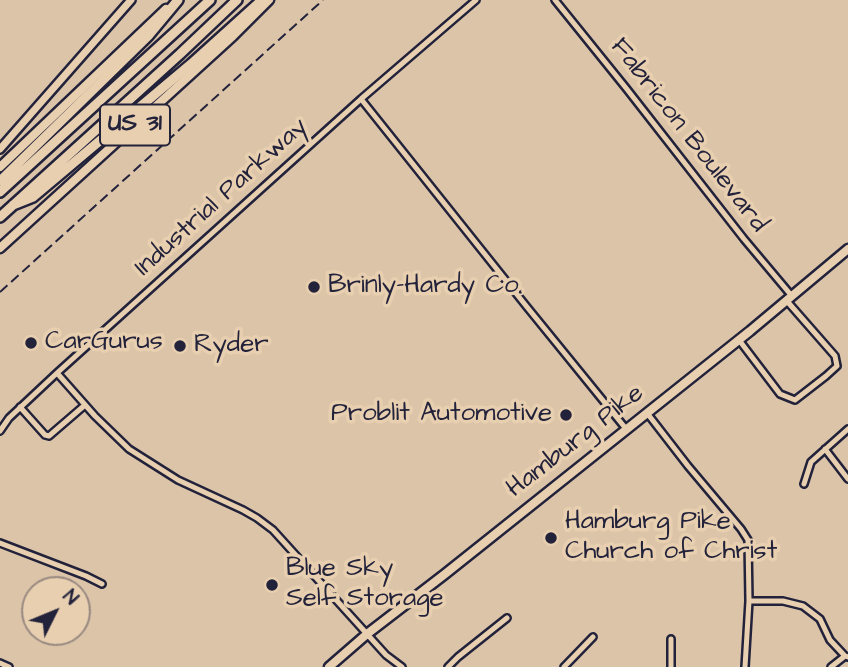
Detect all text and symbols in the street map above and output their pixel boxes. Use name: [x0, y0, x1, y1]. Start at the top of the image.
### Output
street label: Fabricon Boulevard: [603, 33, 773, 239]
road number: US 31: [100, 104, 170, 146]
street label: Industrial Parkway: [129, 112, 315, 284]
place label: Brinly-Hardy Co.: [328, 271, 522, 303]
marker: Brinly-Hardy Co.: [306, 279, 322, 295]
place label: CarGurus: [45, 327, 163, 359]
place label: Ryder: [194, 330, 269, 362]
marker: CarGurus: [23, 335, 39, 351]
marker: Ryder: [172, 338, 188, 354]
street label: Hamburg Pike: [501, 379, 651, 505]
place label: Problit Automotive: [331, 399, 552, 431]
marker: Problit Automotive: [558, 407, 574, 423]
place label: Hamburg Pike Church of Christ: [565, 507, 777, 568]
marker: Hamburg Pike Church of Christ: [543, 530, 559, 546]
place label: Blue Sky Self Storage: [286, 554, 444, 616]
north arrow: [21, 576, 91, 646]
marker: Blue Sky Self Storage: [264, 577, 280, 593]
text: N: [56, 584, 84, 611]

